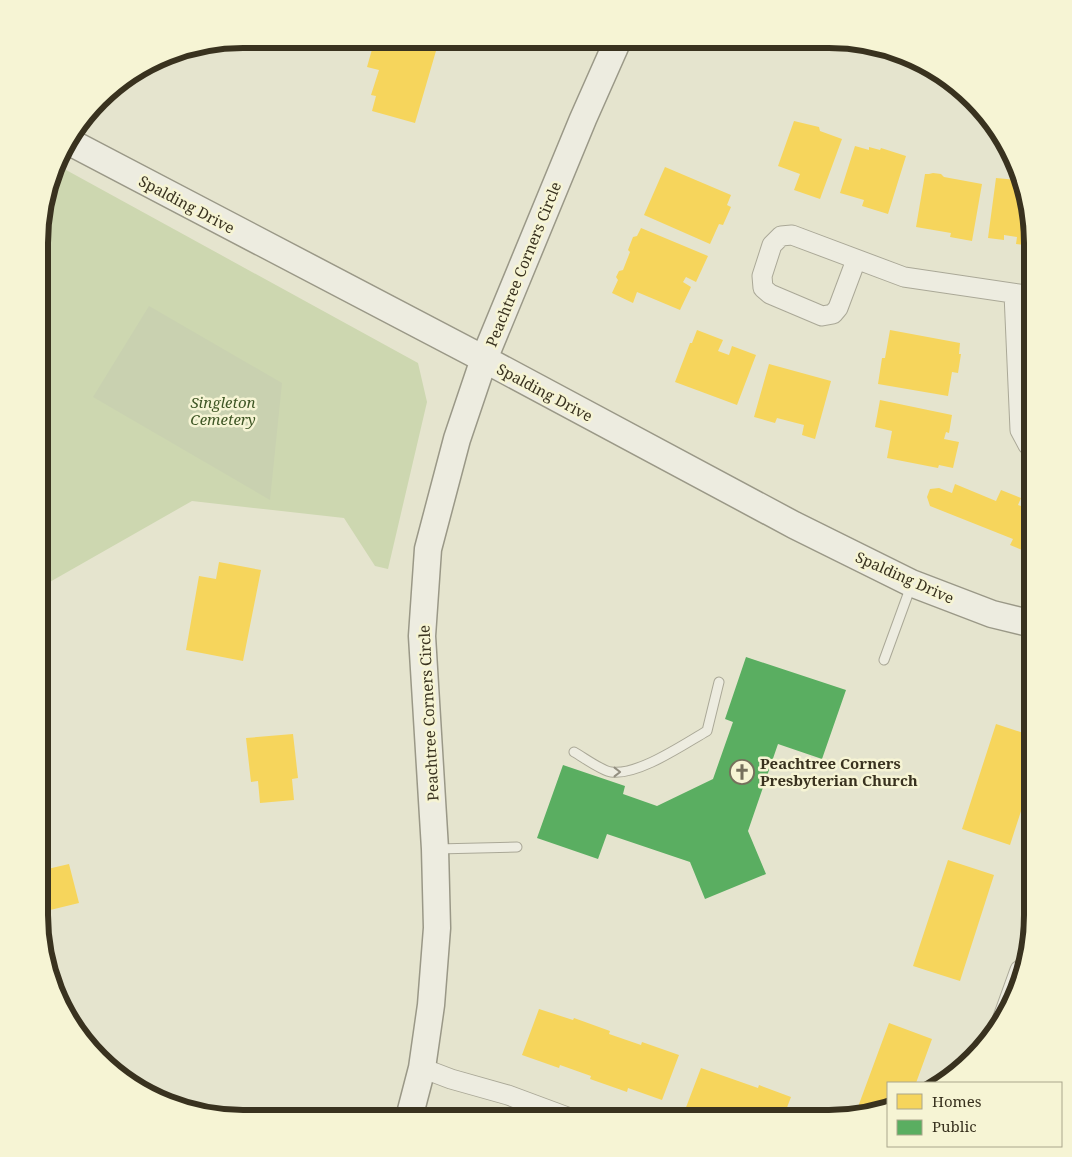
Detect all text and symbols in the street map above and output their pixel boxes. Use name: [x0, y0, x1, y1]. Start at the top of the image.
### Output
street label: Spalding Drive: [136, 170, 238, 238]
street label: Peachtree Corners Circle: [481, 179, 565, 349]
street label: Spalding Drive: [494, 358, 596, 426]
park label: Singleton Cemetery: [190, 392, 256, 429]
street label: Spalding Drive: [853, 546, 957, 608]
street label: Peachtree Corners Circle: [413, 624, 443, 802]
place label: Peachtree Corners Presbyterian Church: [760, 753, 918, 790]
church icon: Peachtree Corners Presbyterian Church: [729, 759, 755, 785]
one-way arrow: [614, 767, 622, 777]
legend: [887, 1082, 1062, 1147]
text: Homes: [932, 1091, 982, 1111]
text: Public: [932, 1116, 977, 1136]

